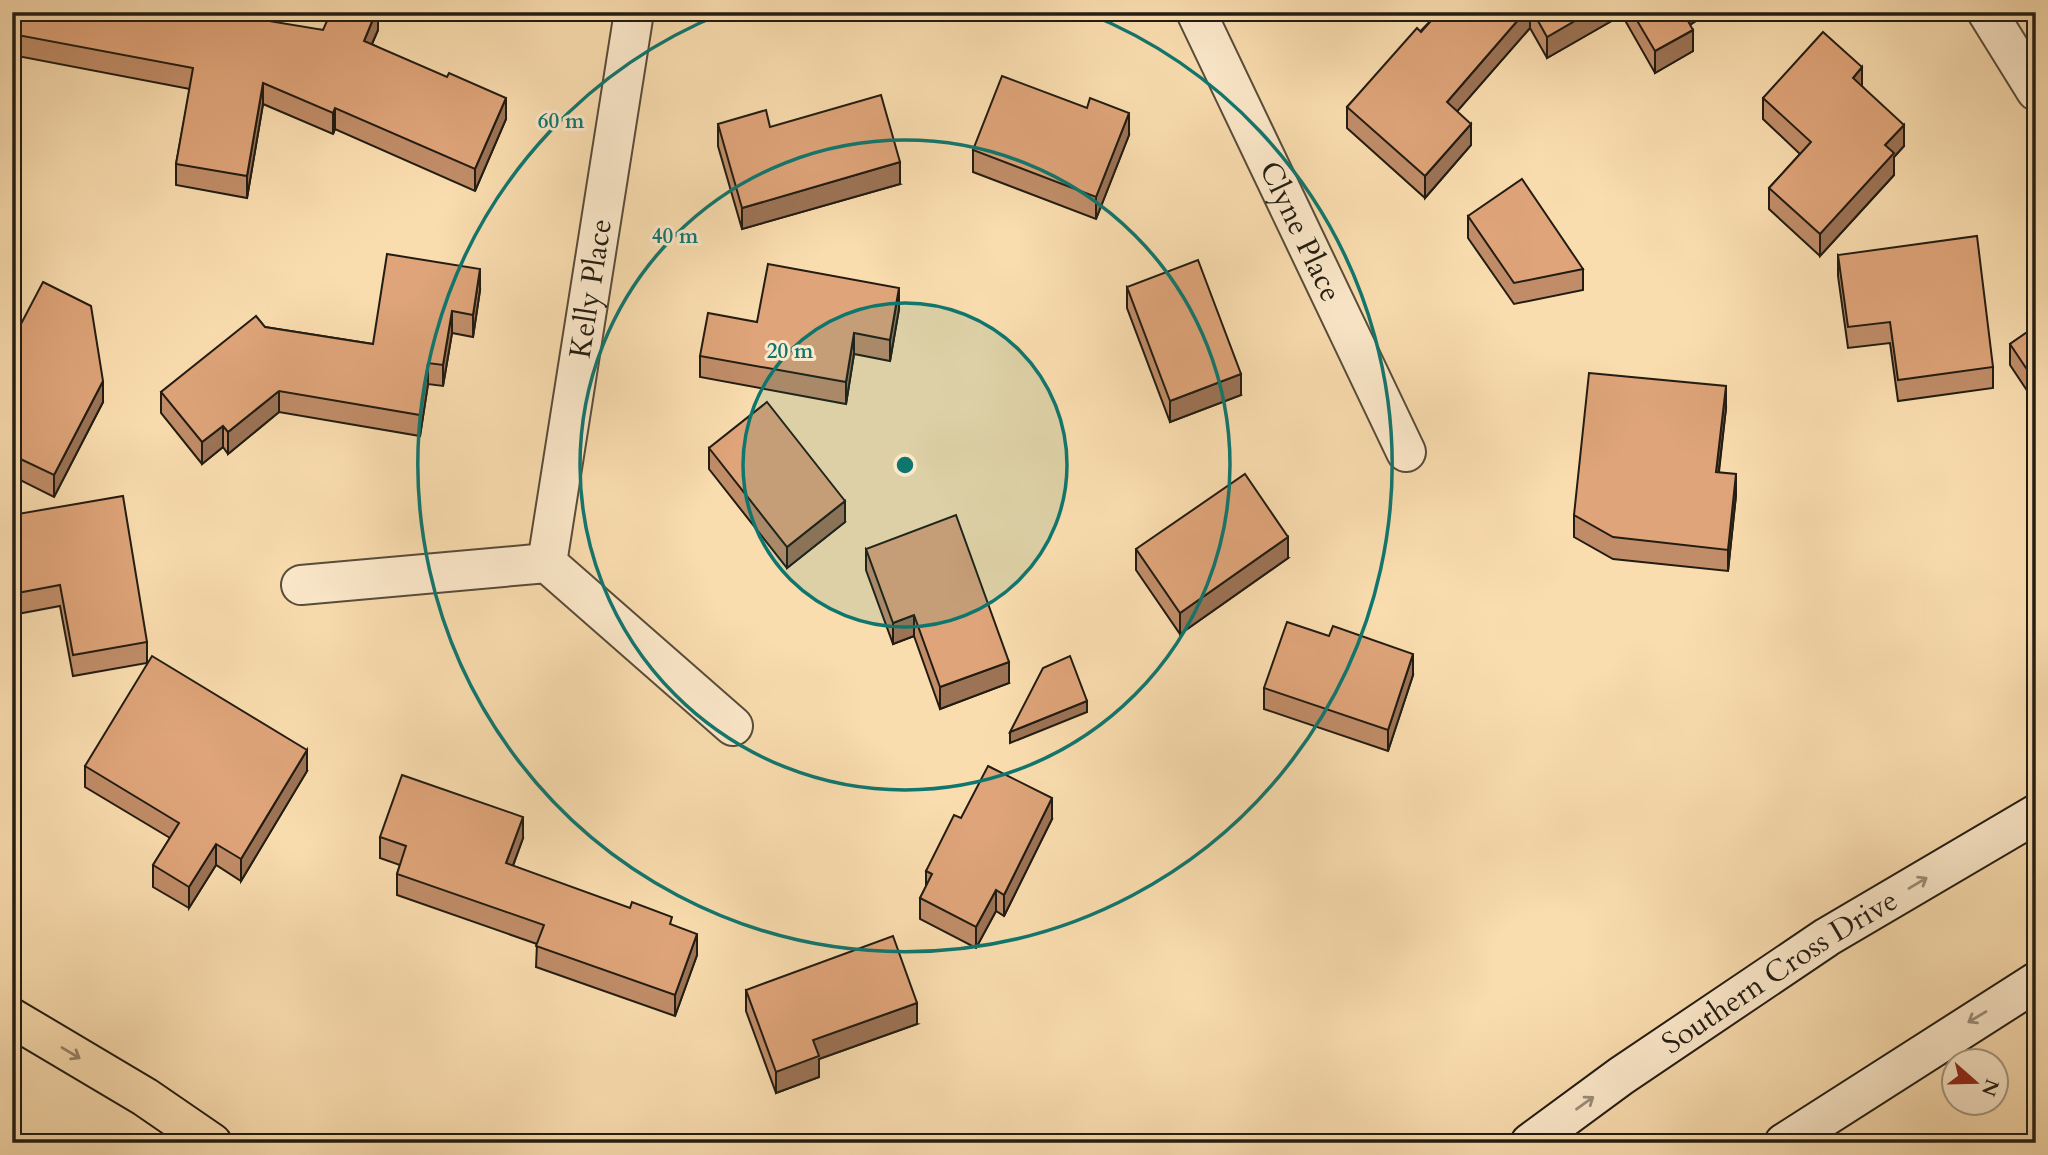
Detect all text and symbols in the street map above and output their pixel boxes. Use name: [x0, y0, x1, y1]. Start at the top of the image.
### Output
text: 60 m: [538, 107, 585, 136]
street label: Clyne Place: [1250, 154, 1352, 308]
street label: Kelly Place: [559, 216, 622, 361]
text: 40 m: [652, 222, 699, 251]
text: 20 m: [767, 337, 814, 366]
centre of rings: [893, 453, 917, 477]
one-way arrow: [1908, 876, 1928, 890]
street label: Southern Cross Drive: [1653, 879, 1905, 1063]
one-way arrow: [1968, 1010, 1988, 1024]
one-way arrow: [60, 1046, 80, 1060]
north arrow: [1940, 1046, 2010, 1116]
text: N: [1975, 1075, 2005, 1100]
one-way arrow: [1575, 1095, 1594, 1110]

